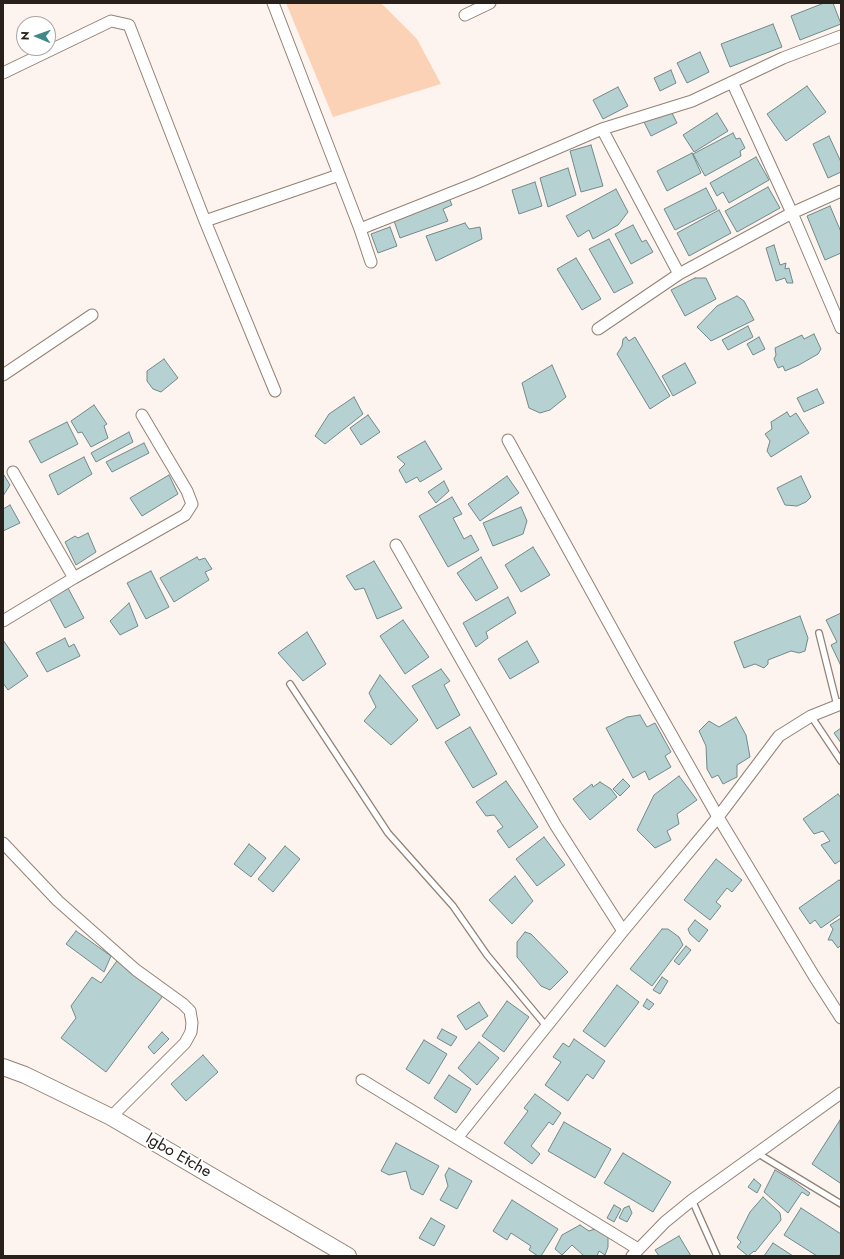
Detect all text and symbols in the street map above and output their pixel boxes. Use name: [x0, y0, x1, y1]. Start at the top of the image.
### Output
north arrow: [16, 16, 56, 56]
text: N: [17, 31, 33, 40]
street label: Igbo Etche: [142, 1130, 214, 1182]

